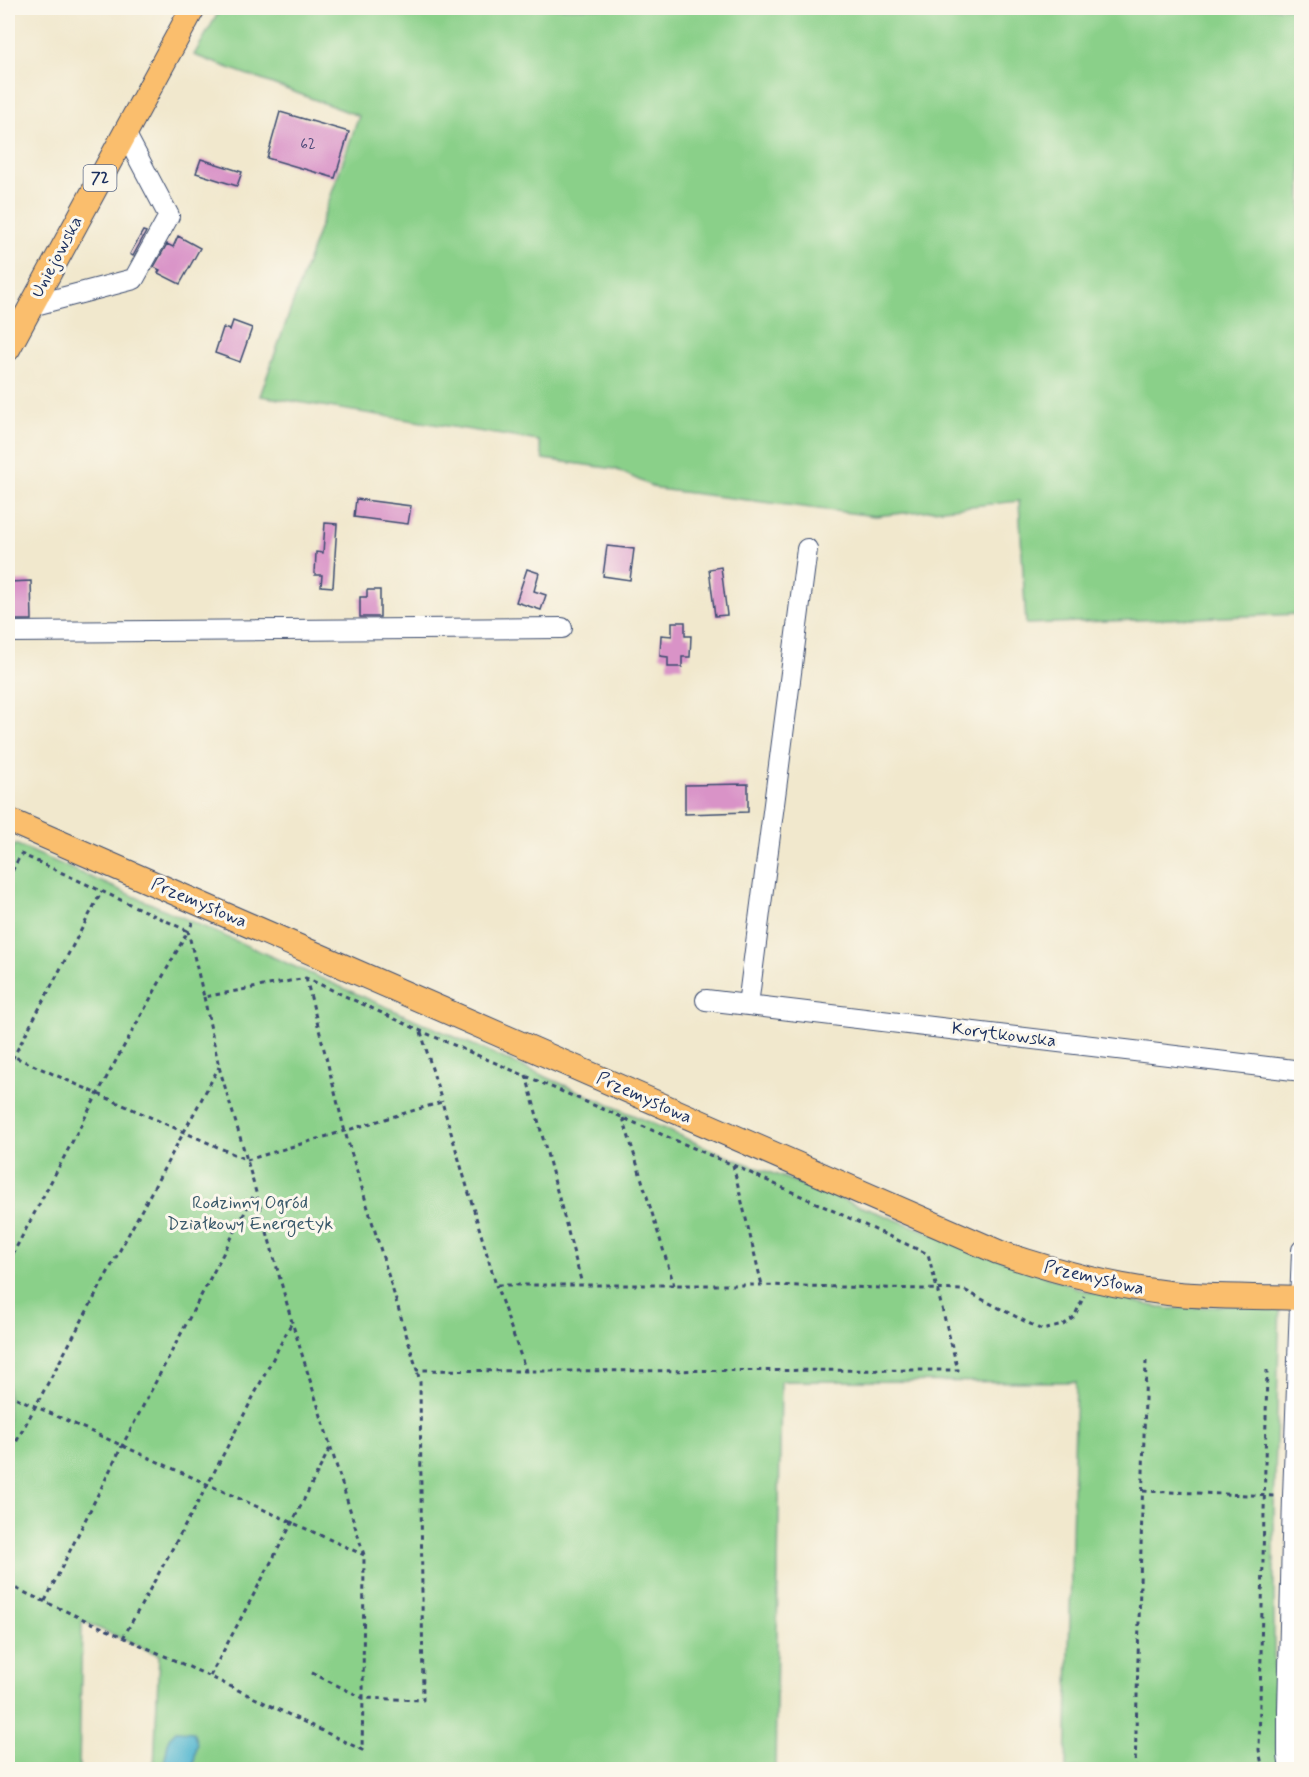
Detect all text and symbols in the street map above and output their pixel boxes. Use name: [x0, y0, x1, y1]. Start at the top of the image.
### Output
house number: 62: [300, 135, 316, 155]
road number: 72: [84, 165, 116, 191]
street label: Uniejowska: [25, 212, 89, 302]
street label: Przemysłowa: [147, 872, 251, 934]
street label: Korytkowska: [950, 1017, 1058, 1053]
street label: Przemysłowa: [593, 1066, 695, 1130]
park label: Rodzinny Ogród Działkowy Energetyk: [167, 1191, 333, 1237]
street label: Przemysłowa: [1042, 1255, 1146, 1301]

